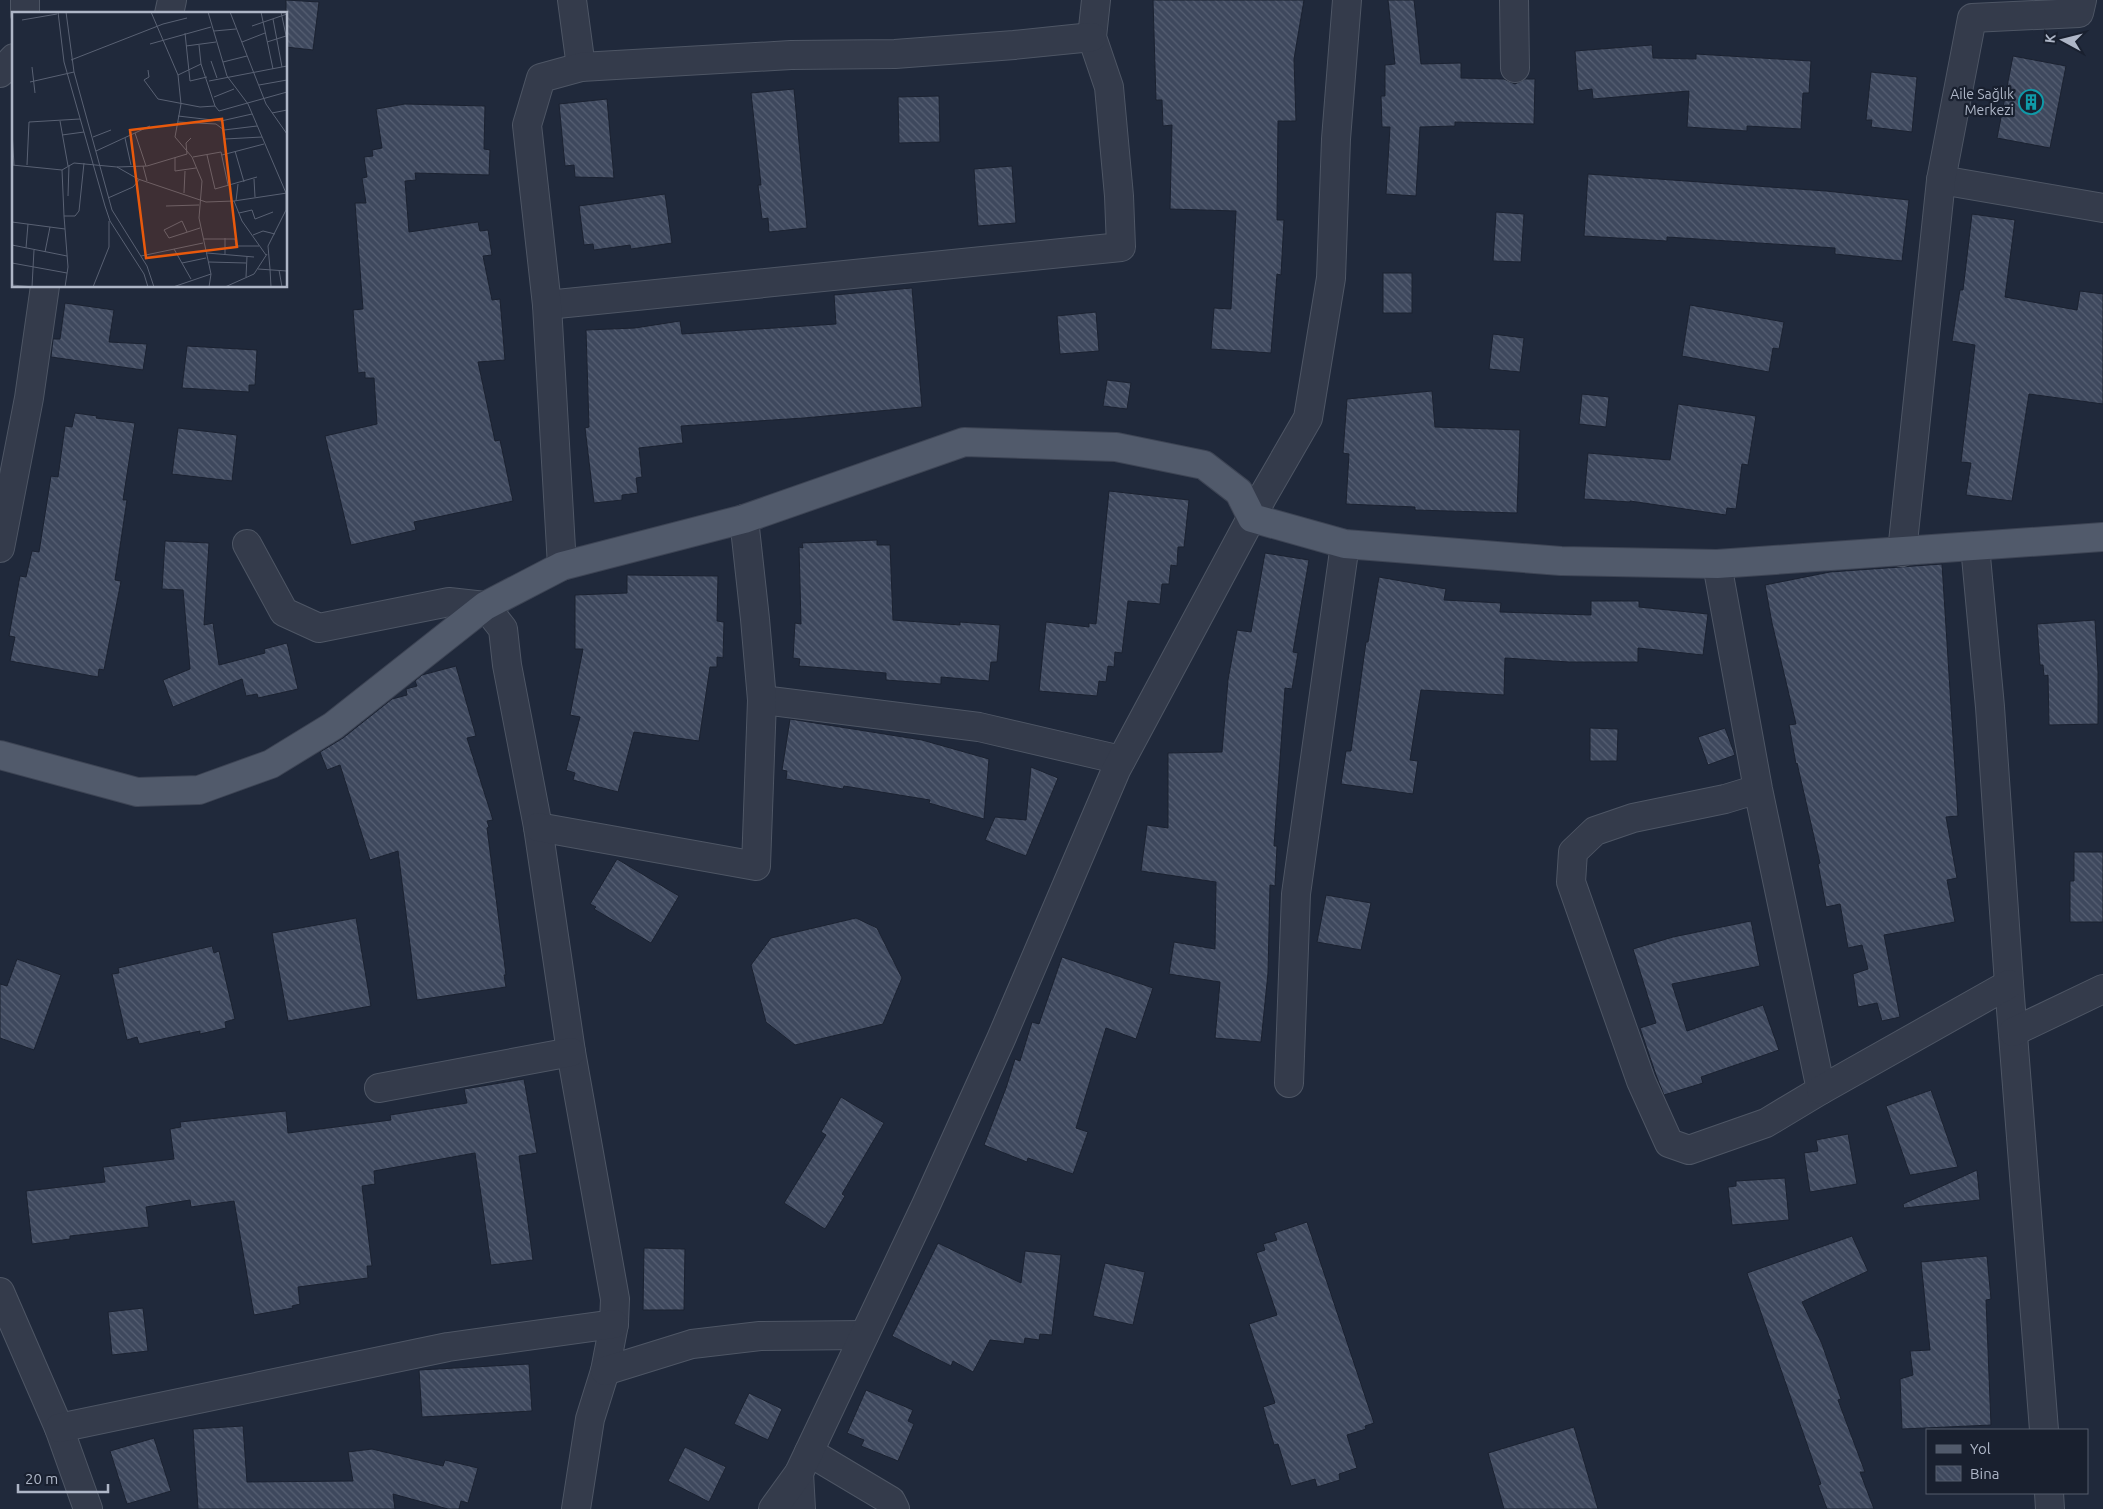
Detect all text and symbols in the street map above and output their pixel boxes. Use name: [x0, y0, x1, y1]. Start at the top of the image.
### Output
inset map: [12, 12, 288, 288]
north arrow: [2038, 15, 2088, 65]
text: K: [2042, 32, 2059, 44]
place label: Aile Sağlık Merkezi: [1950, 86, 2014, 118]
building icon: Aile Sağlık Merkezi: [2018, 89, 2044, 115]
legend: [1926, 1429, 2088, 1494]
text: Yol: [1970, 1440, 1991, 1457]
scale bar: [18, 1462, 108, 1494]
text: Bina: [1970, 1465, 1999, 1482]
text: 20 m: [25, 1470, 58, 1487]

